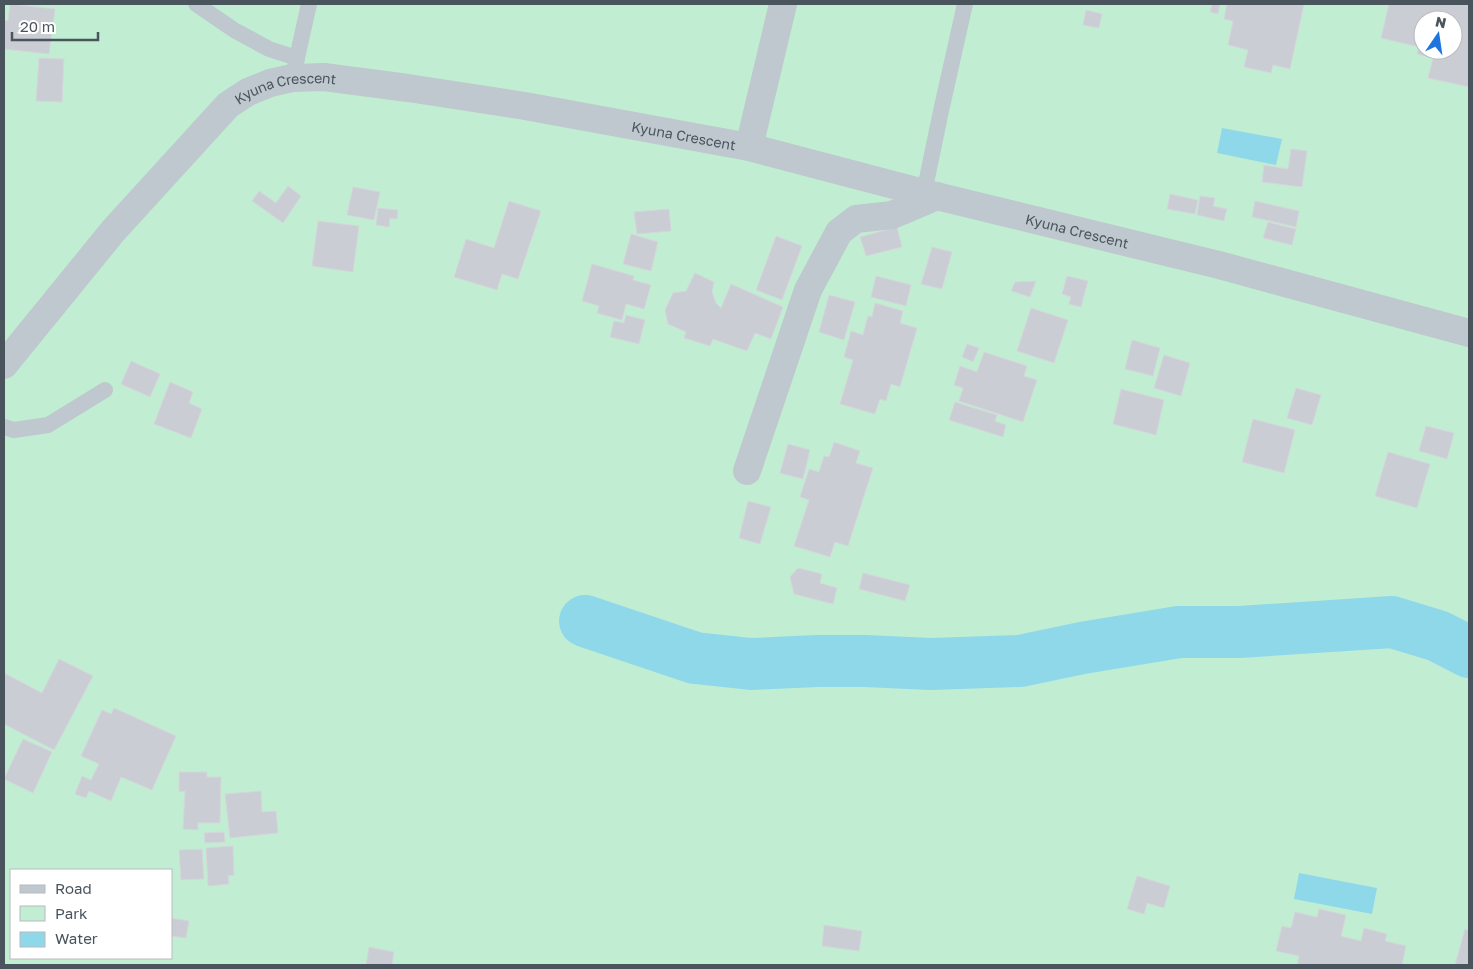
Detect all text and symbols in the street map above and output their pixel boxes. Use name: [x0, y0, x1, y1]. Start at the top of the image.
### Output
scale bar: [12, 10, 99, 42]
north arrow: [1413, 10, 1463, 60]
text: N: [1434, 12, 1448, 31]
text: 20 m: [20, 17, 55, 35]
street label: Kyuna Crescent: [231, 68, 337, 107]
street label: Kyuna Crescent: [630, 117, 737, 153]
street label: Kyuna Crescent: [1024, 210, 1131, 251]
legend: [10, 869, 172, 959]
text: Road: [55, 879, 92, 897]
text: Park: [55, 904, 88, 922]
text: Water: [55, 929, 98, 947]

